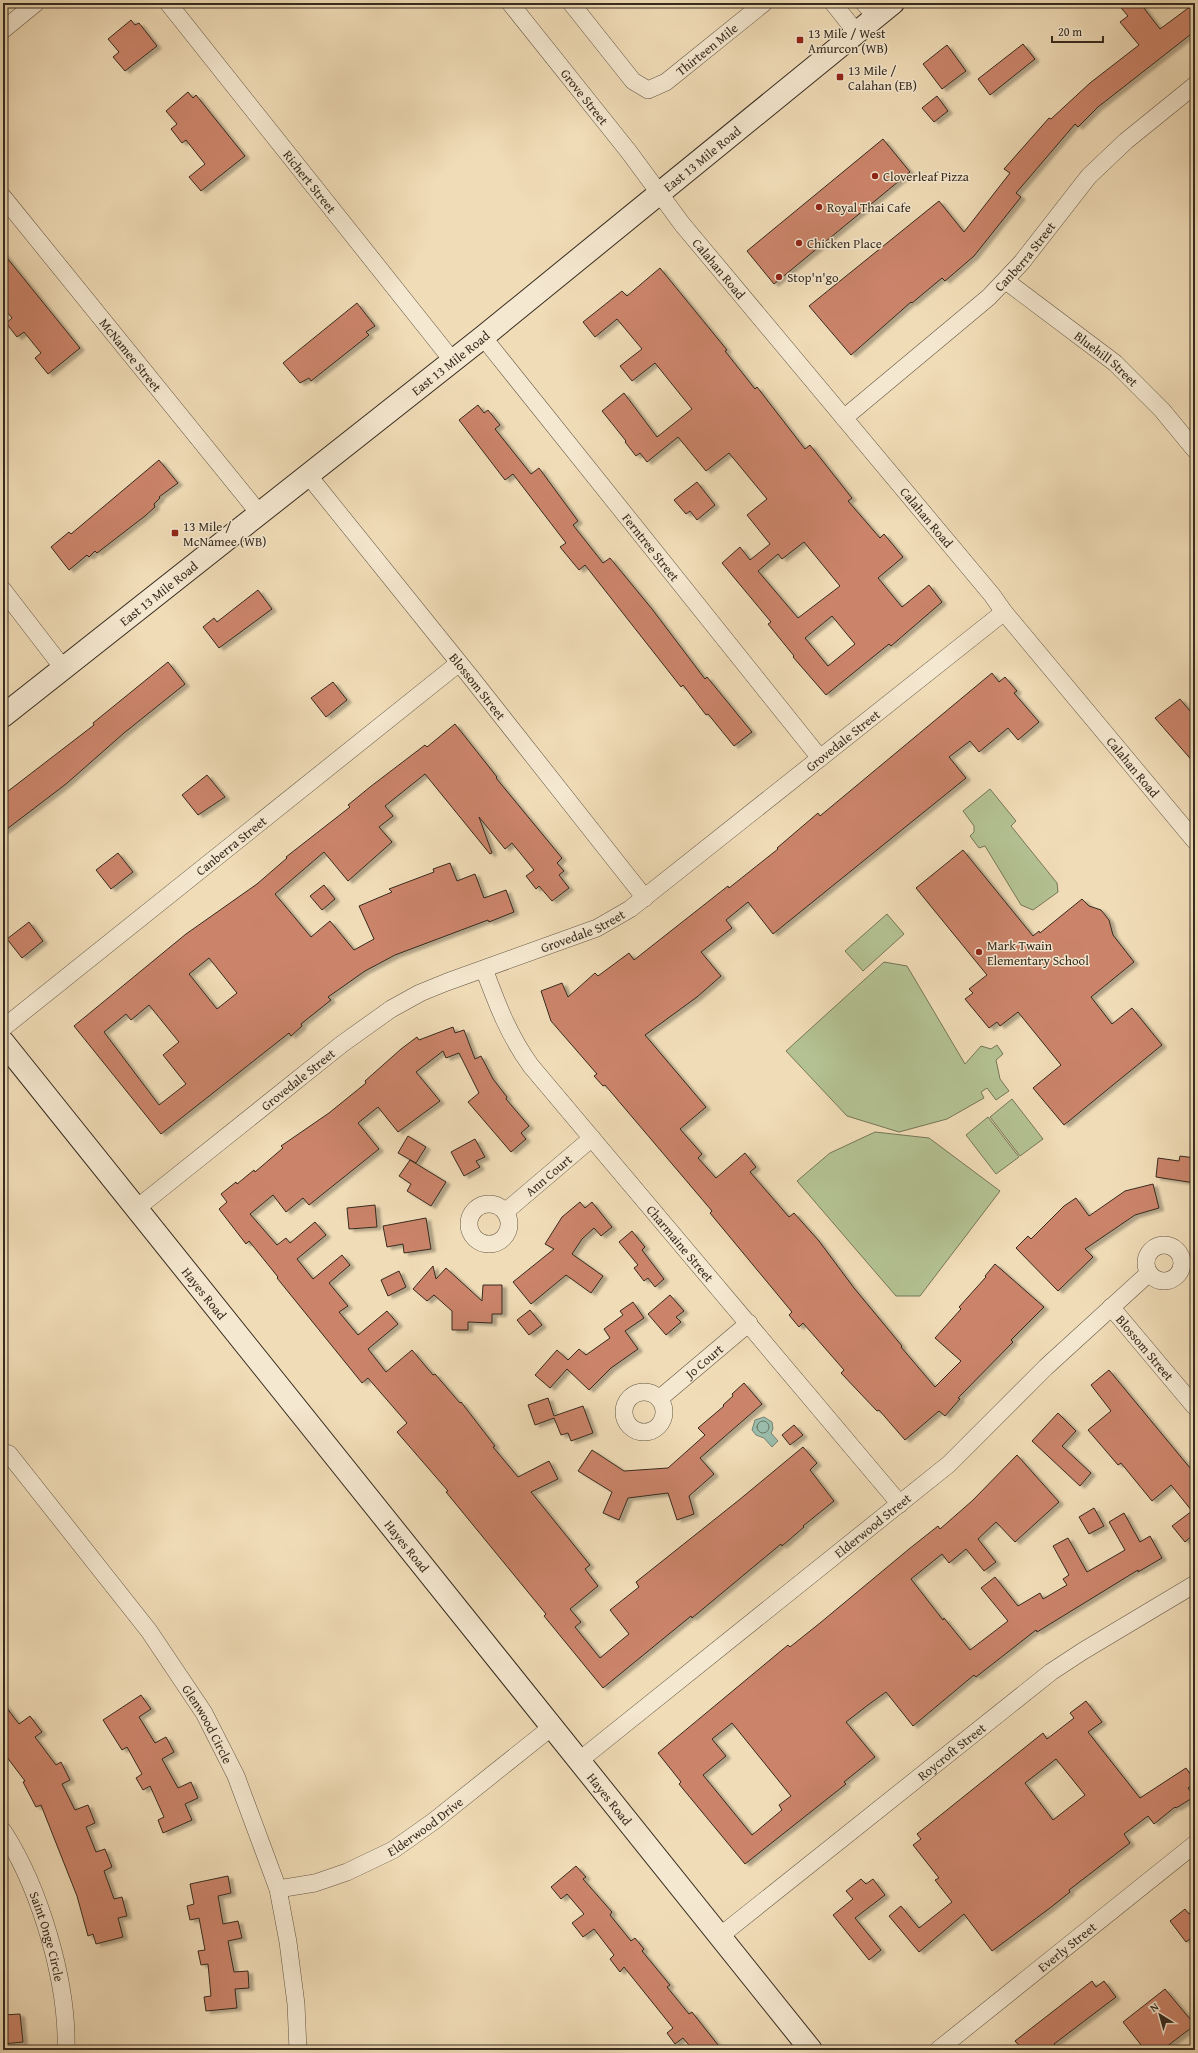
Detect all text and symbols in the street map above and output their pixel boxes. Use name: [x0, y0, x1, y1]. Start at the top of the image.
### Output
scale bar: [1052, 18, 1103, 44]
street label: Thirteen Mile: [672, 19, 742, 80]
text: 20 m: [1058, 23, 1082, 40]
place label: 13 Mile / West Amurcon (WB): [808, 24, 888, 58]
marker: 13 Mile / West Amurcon (WB): [795, 35, 805, 45]
place label: 13 Mile / Calahan (EB): [848, 61, 917, 95]
street label: Grove Street: [556, 65, 613, 130]
marker: 13 Mile / Calahan (EB): [835, 72, 845, 82]
street label: East 13 Mile Road: [659, 122, 745, 196]
street label: Richert Street: [278, 146, 341, 218]
place label: Cloverleaf Pizza: [883, 167, 970, 186]
marker: Cloverleaf Pizza: [870, 171, 880, 181]
place label: Royal Thai Cafe: [827, 198, 911, 217]
marker: Royal Thai Cafe: [814, 202, 824, 212]
street label: Canberra Street: [990, 217, 1060, 296]
street label: Calahan Road: [688, 234, 750, 303]
place label: Chicken Place: [807, 234, 882, 253]
marker: Chicken Place: [794, 238, 804, 248]
place label: Stop'n'go: [787, 268, 839, 287]
marker: Stop'n'go: [774, 272, 784, 282]
street label: McNamee Street: [95, 314, 166, 396]
street label: East 13 Mile Road: [408, 326, 494, 400]
street label: Bluehill Street: [1070, 327, 1143, 391]
street label: Calahan Road: [896, 483, 958, 552]
street label: Ferntree Street: [618, 509, 684, 586]
place label: 13 Mile / McNamee (WB): [183, 517, 267, 551]
marker: 13 Mile / McNamee (WB): [170, 528, 180, 538]
street label: East 13 Mile Road: [116, 557, 202, 631]
street label: Blossom Street: [445, 649, 510, 725]
street label: Grovedale Street: [802, 705, 884, 776]
street label: Calahan Road: [1102, 733, 1164, 802]
street label: Canberra Street: [192, 811, 271, 880]
street label: Grovedale Street: [538, 905, 629, 958]
place label: Mark Twain Elementary School: [987, 936, 1089, 970]
marker: Mark Twain Elementary School: [974, 947, 984, 957]
street label: Grovedale Street: [257, 1044, 340, 1115]
street label: Ann Court: [521, 1150, 577, 1201]
street label: Charmaine Street: [642, 1201, 718, 1287]
street label: Hayes Road: [177, 1263, 231, 1324]
street label: Blossom Street: [1111, 1311, 1178, 1385]
street label: Jo Court: [680, 1339, 728, 1384]
street label: Elderwood Street: [830, 1489, 916, 1562]
street label: Hayes Road: [380, 1516, 434, 1577]
street label: Glenwood Circle: [177, 1681, 237, 1767]
street label: Roycroft Street: [913, 1718, 990, 1785]
street label: Hayes Road: [582, 1769, 636, 1829]
street label: Elderwood Drive: [384, 1792, 467, 1861]
street label: Saint Onge Circle: [25, 1889, 69, 1983]
street label: Everly Street: [1034, 1918, 1101, 1977]
north arrow: [1140, 1995, 1180, 2035]
text: N: [1146, 1998, 1162, 2016]

